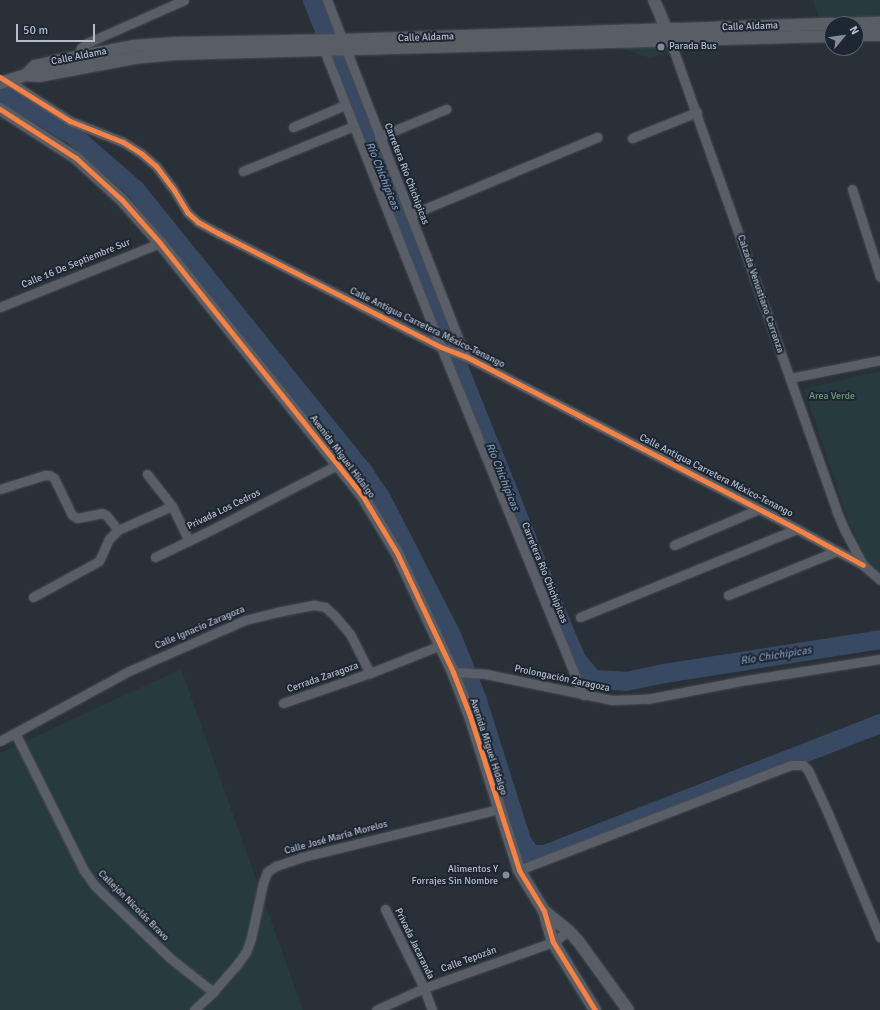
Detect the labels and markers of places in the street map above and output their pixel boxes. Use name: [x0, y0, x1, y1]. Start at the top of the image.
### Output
place label: Parada Bus: [669, 41, 717, 53]
marker: Parada Bus: [656, 42, 666, 52]
place label: Alimentos Y Forrajes Sin Nombre: [411, 863, 498, 886]
marker: Alimentos Y Forrajes Sin Nombre: [501, 870, 511, 880]

